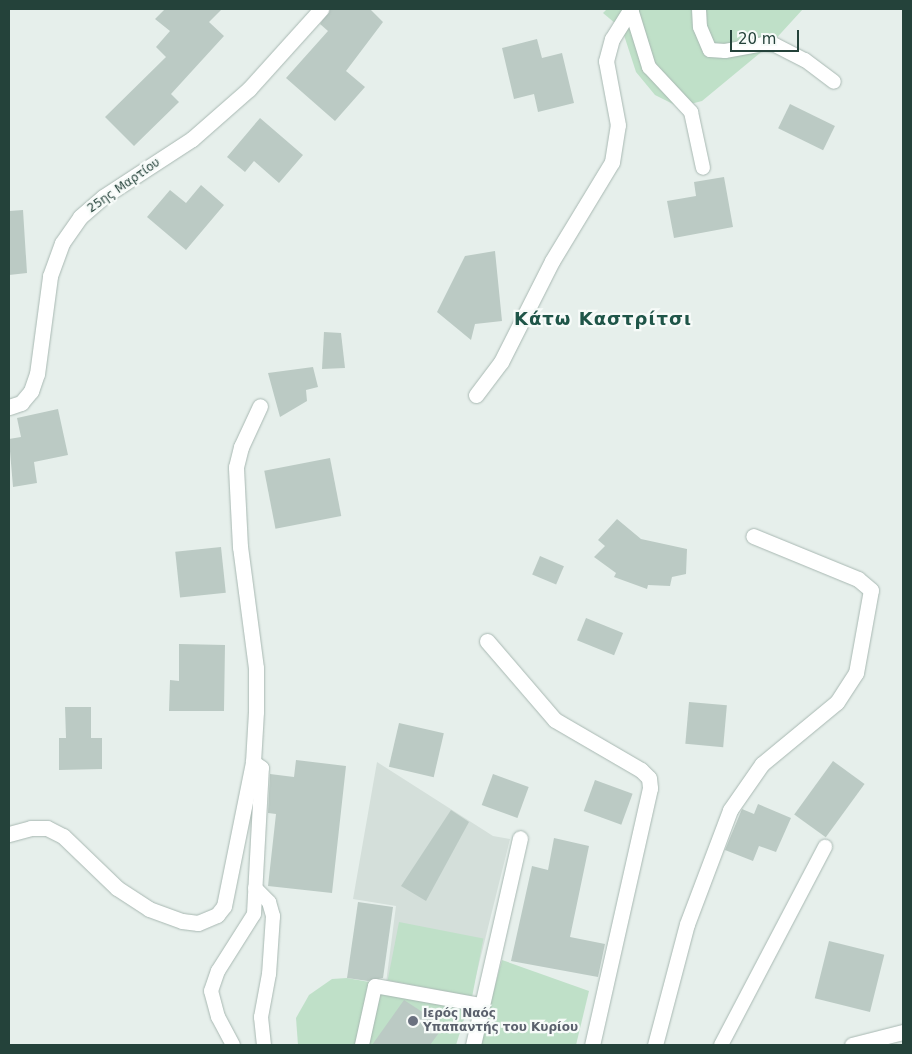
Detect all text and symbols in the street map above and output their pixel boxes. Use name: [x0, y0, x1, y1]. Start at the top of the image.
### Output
scale bar: [732, 20, 801, 52]
text: 20 m: [738, 30, 776, 48]
street label: 25ης Μαρτίου: [85, 156, 163, 216]
district label: Κάτω Καστρίτσι: [512, 308, 694, 330]
place label: Ιερός Ναός Υπαπαντής του Κυρίου: [423, 1007, 578, 1035]
marker: Ιερός Ναός Υπαπαντής του Κυρίου: [407, 1015, 419, 1027]

